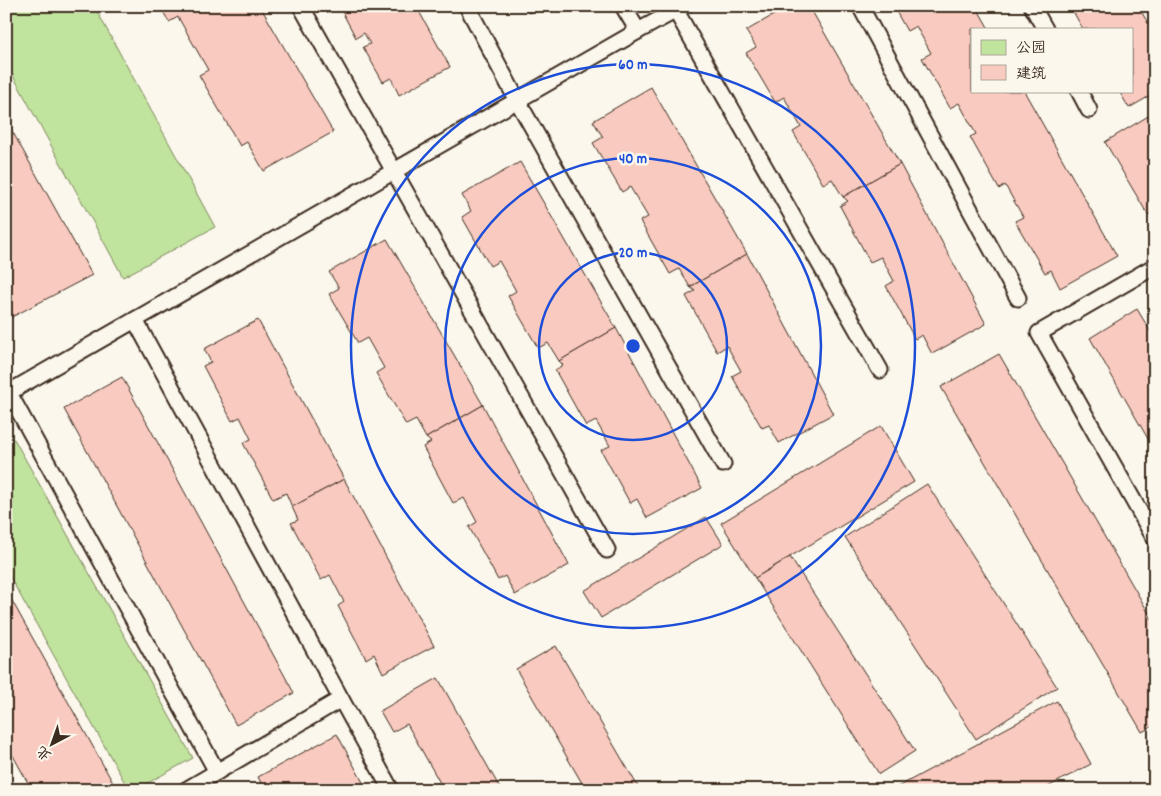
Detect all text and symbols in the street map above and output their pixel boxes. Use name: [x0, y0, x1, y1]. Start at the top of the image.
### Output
legend: [971, 28, 1134, 92]
text: 公园: [1016, 38, 1046, 60]
text: 60 m: [618, 55, 648, 77]
text: 建筑: [1016, 64, 1046, 86]
text: 40 m: [619, 149, 647, 171]
text: 20 m: [619, 243, 647, 265]
centre of rings: [624, 337, 642, 355]
north arrow: [28, 718, 78, 768]
text: 北: [33, 740, 57, 764]

